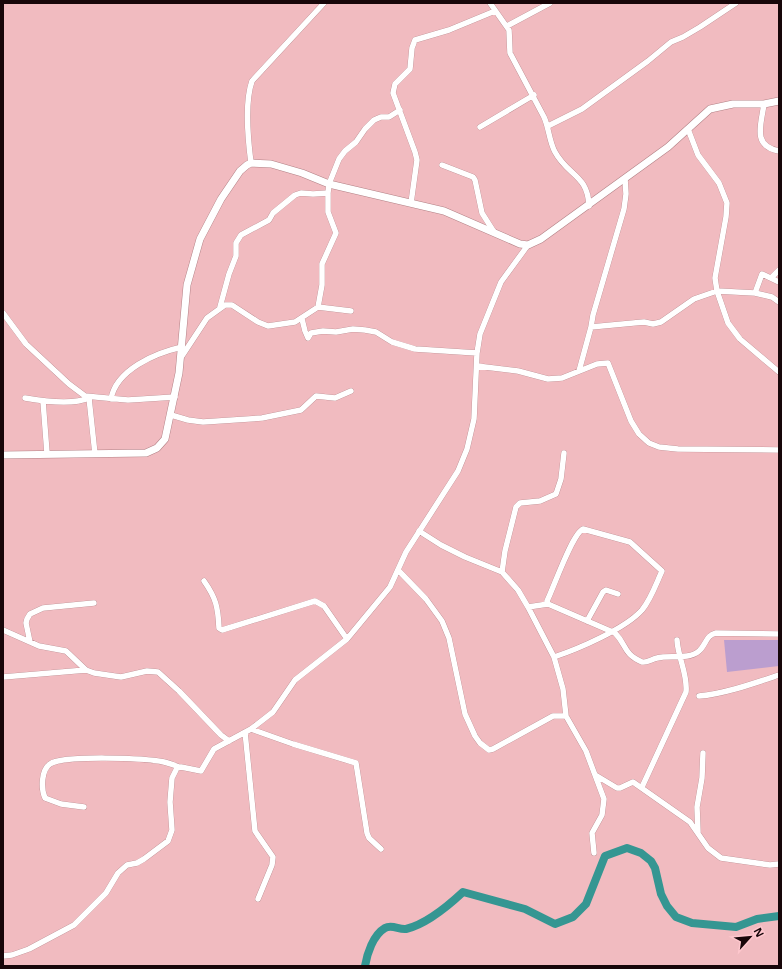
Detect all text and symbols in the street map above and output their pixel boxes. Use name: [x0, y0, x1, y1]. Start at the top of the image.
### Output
north arrow: [730, 917, 770, 957]
text: N: [751, 925, 768, 940]

